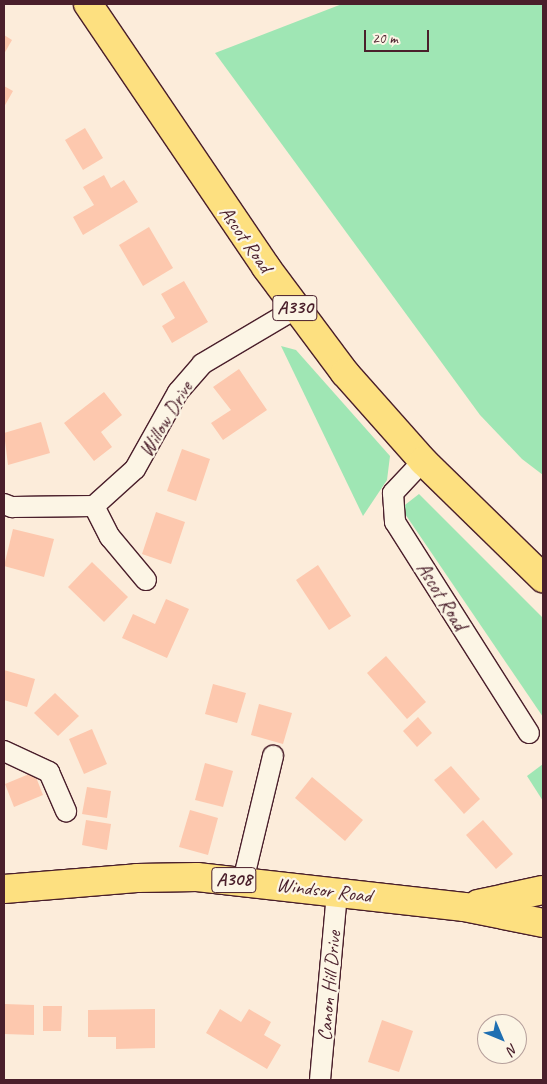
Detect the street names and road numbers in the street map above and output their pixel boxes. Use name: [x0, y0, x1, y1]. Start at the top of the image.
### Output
street label: Ascot Road: [214, 201, 278, 277]
road number: A330: [271, 292, 319, 324]
street label: Willow Drive: [134, 377, 198, 461]
street label: Ascot Road: [412, 558, 472, 634]
road number: A308: [210, 864, 258, 896]
street label: Windsor Road: [275, 872, 373, 908]
street label: Canon Hill Drive: [312, 930, 346, 1042]

